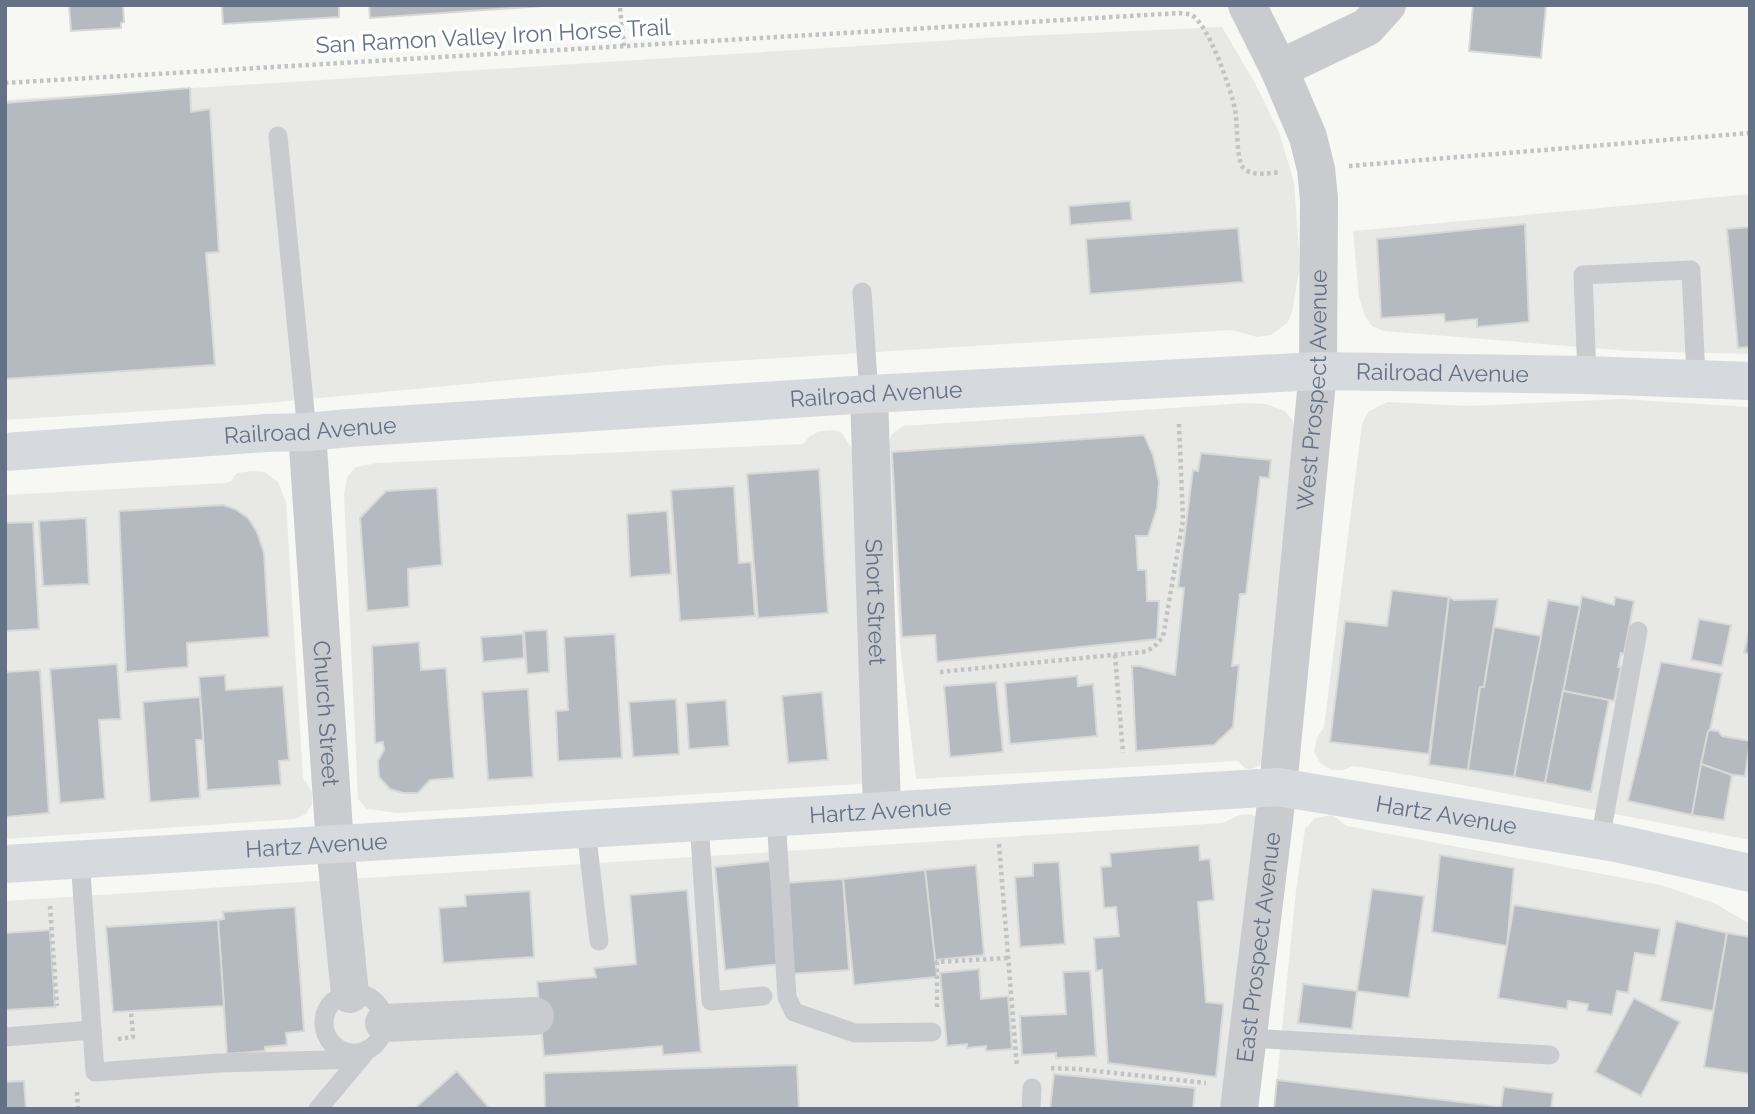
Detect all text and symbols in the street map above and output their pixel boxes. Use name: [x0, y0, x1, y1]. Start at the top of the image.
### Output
street label: San Ramon Valley Iron Horse Trail: [315, 13, 672, 58]
street label: West Prospect Avenue: [1291, 269, 1332, 512]
street label: Railroad Avenue: [1356, 358, 1529, 387]
street label: Railroad Avenue: [789, 375, 963, 412]
street label: Railroad Avenue: [223, 411, 397, 449]
street label: Short Street: [861, 538, 891, 666]
street label: Church Street: [308, 639, 345, 788]
street label: Hartz Avenue: [1374, 789, 1519, 839]
street label: Hartz Avenue: [808, 793, 952, 828]
street label: Hartz Avenue: [244, 827, 388, 862]
street label: East Prospect Avenue: [1231, 830, 1285, 1064]

